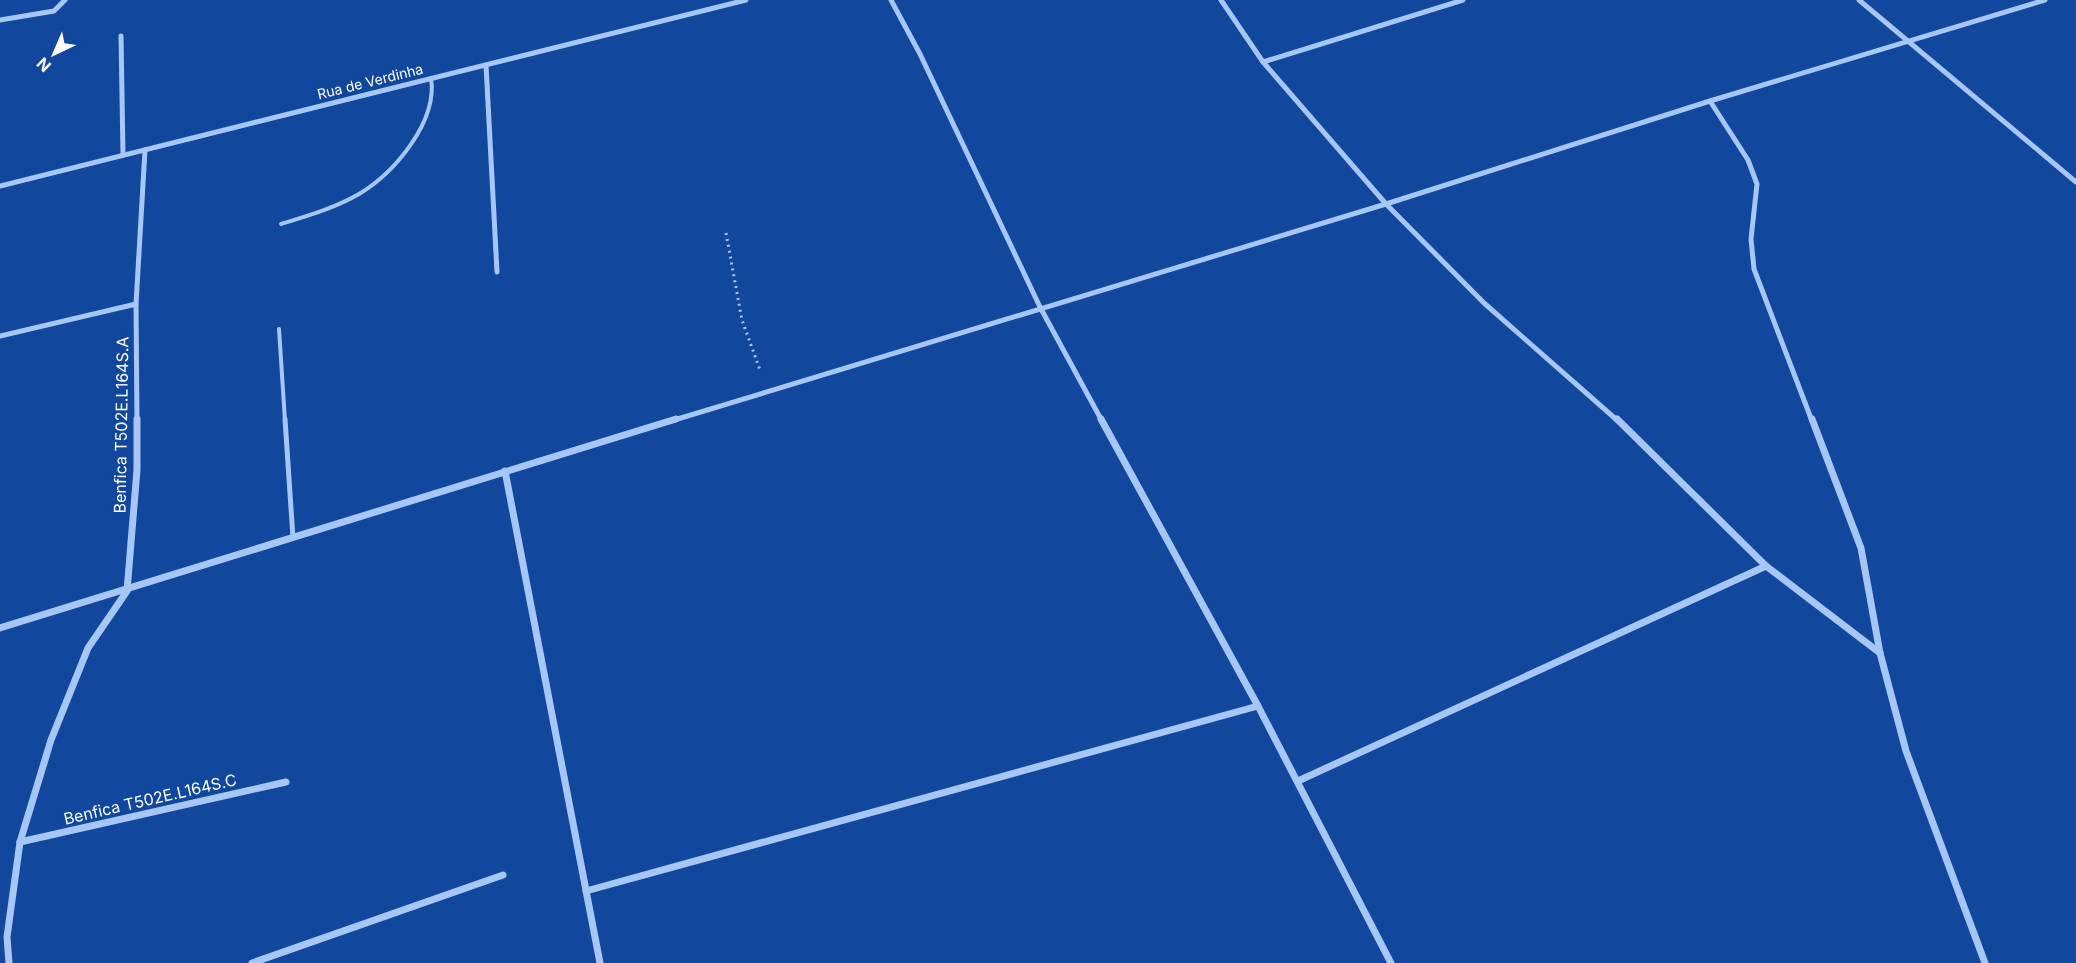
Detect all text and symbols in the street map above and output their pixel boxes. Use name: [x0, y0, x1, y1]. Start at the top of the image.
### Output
north arrow: [24, 24, 84, 84]
text: N: [32, 53, 55, 76]
street label: Rua de Verdinha: [315, 60, 425, 102]
street label: Benfica T502E.L164S.A: [109, 336, 133, 514]
street label: Benfica T502E.L164S.C: [62, 769, 238, 829]

